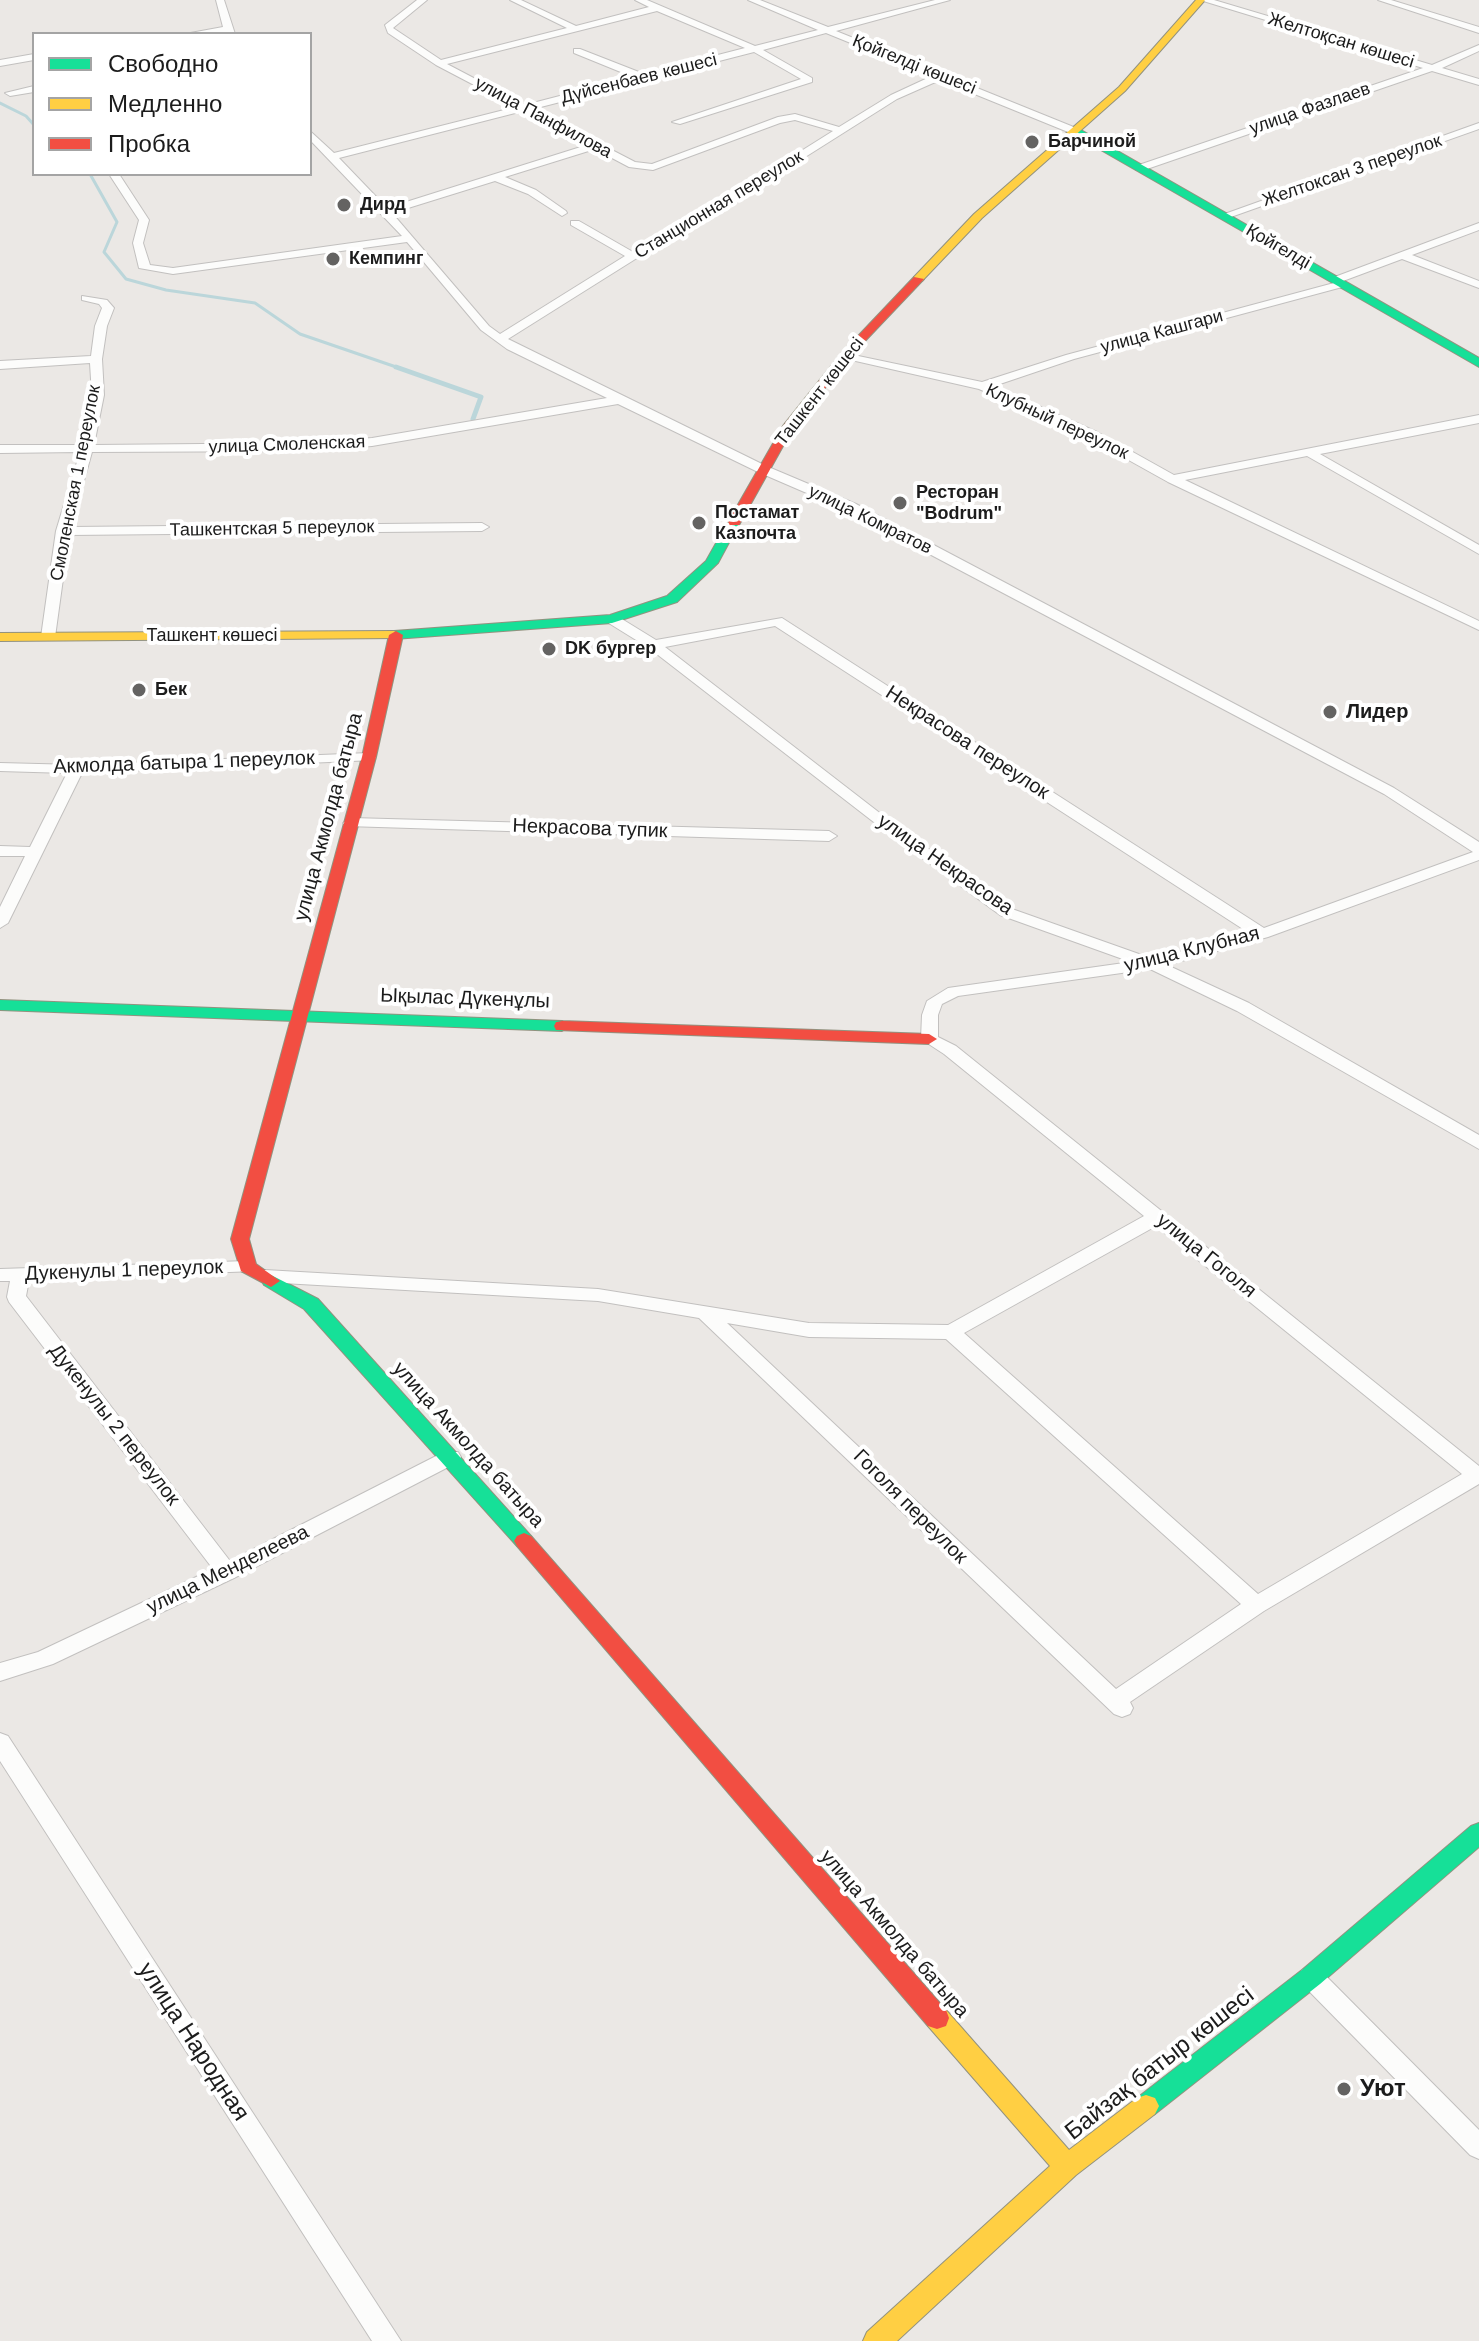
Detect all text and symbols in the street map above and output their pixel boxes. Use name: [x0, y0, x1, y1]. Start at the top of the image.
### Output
street label: Желтоқсан көшесі: [1265, 9, 1417, 73]
street label: Қойгелді көшесі: [849, 30, 979, 100]
legend: [32, 32, 312, 176]
street label: Дүйсенбаев көшесі: [559, 49, 719, 109]
text: Свободно: [108, 50, 218, 77]
street label: улица Панфилова: [471, 73, 615, 163]
street label: улица Фазлаев: [1247, 78, 1373, 140]
text: Медленно: [108, 90, 222, 117]
text: Пробка: [108, 130, 190, 157]
street label: Желтоксан 3 переулок: [1260, 130, 1444, 212]
place label: Барчиной: [1048, 131, 1136, 153]
marker: Барчиной: [1023, 133, 1041, 151]
street label: Станционная переулок: [631, 146, 807, 264]
place label: Дирд: [360, 194, 406, 216]
marker: Дирд: [335, 196, 353, 214]
street label: Қойгелді: [1242, 220, 1314, 274]
place label: Кемпинг: [349, 248, 423, 270]
marker: Кемпинг: [324, 250, 342, 268]
street label: улица Кашгари: [1099, 305, 1225, 359]
street label: Ташкент көшесі: [771, 334, 869, 450]
street label: Клубный переулок: [982, 379, 1132, 465]
street label: Смоленская 1 переулок: [46, 383, 106, 583]
street label: улица Смоленская: [208, 431, 366, 459]
street label: улица Комратов: [805, 481, 935, 559]
place label: Ресторан "Bodrum": [916, 482, 1002, 524]
marker: Ресторан "Bodrum": [891, 494, 909, 512]
place label: Постамат Казпочта: [715, 502, 799, 544]
marker: Постамат Казпочта: [690, 514, 708, 532]
street label: Ташкентская 5 переулок: [170, 516, 374, 542]
street label: Ташкент көшесі: [146, 625, 278, 647]
place label: DK бургер: [565, 638, 656, 660]
marker: DK бургер: [540, 640, 558, 658]
place label: Бек: [155, 679, 187, 701]
marker: Бек: [130, 681, 148, 699]
street label: Некрасова переулок: [881, 681, 1053, 805]
place label: Лидер: [1346, 700, 1408, 724]
marker: Лидер: [1321, 703, 1339, 721]
street label: улица Акмолда батыра: [290, 710, 368, 924]
street label: Акмолда батыра 1 переулок: [53, 746, 315, 780]
street label: улица Некрасова: [873, 809, 1017, 921]
street label: Некрасова тупик: [512, 814, 668, 844]
street label: улица Клубная: [1122, 922, 1262, 978]
street label: Ықылас Дүкенұлы: [380, 984, 550, 1014]
street label: улица Гоголя: [1151, 1209, 1261, 1303]
street label: Дукенулы 1 переулок: [25, 1256, 223, 1286]
street label: Дукенулы 2 переулок: [44, 1339, 184, 1511]
street label: улица Акмолда батыра: [387, 1357, 549, 1533]
street label: Гоголя переулок: [848, 1445, 972, 1569]
street label: улица Менделеева: [143, 1520, 313, 1620]
street label: улица Акмолда батыра: [815, 1845, 973, 2023]
street label: улица Народная: [131, 1957, 255, 2127]
street label: Байзақ батыр көшесі: [1060, 1981, 1260, 2147]
place label: Уют: [1360, 2075, 1406, 2103]
marker: Уют: [1335, 2080, 1353, 2098]

